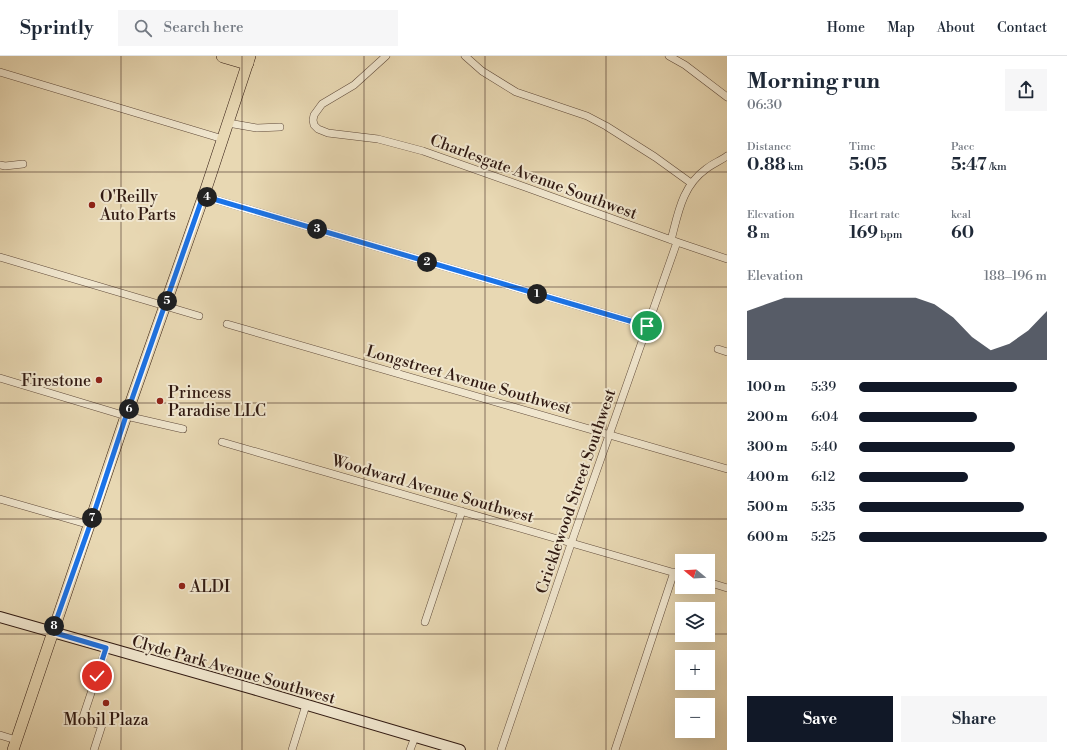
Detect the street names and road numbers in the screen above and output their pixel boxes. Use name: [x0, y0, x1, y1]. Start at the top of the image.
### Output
street label: Charlesgate Avenue Southwest: [427, 130, 640, 224]
street label: Longstreet Avenue Southwest: [364, 341, 574, 419]
street label: Cricklewood Street Southwest: [531, 386, 621, 596]
street label: Woodward Avenue Southwest: [328, 450, 536, 528]
street label: Clyde Park Avenue Southwest: [130, 631, 338, 709]

